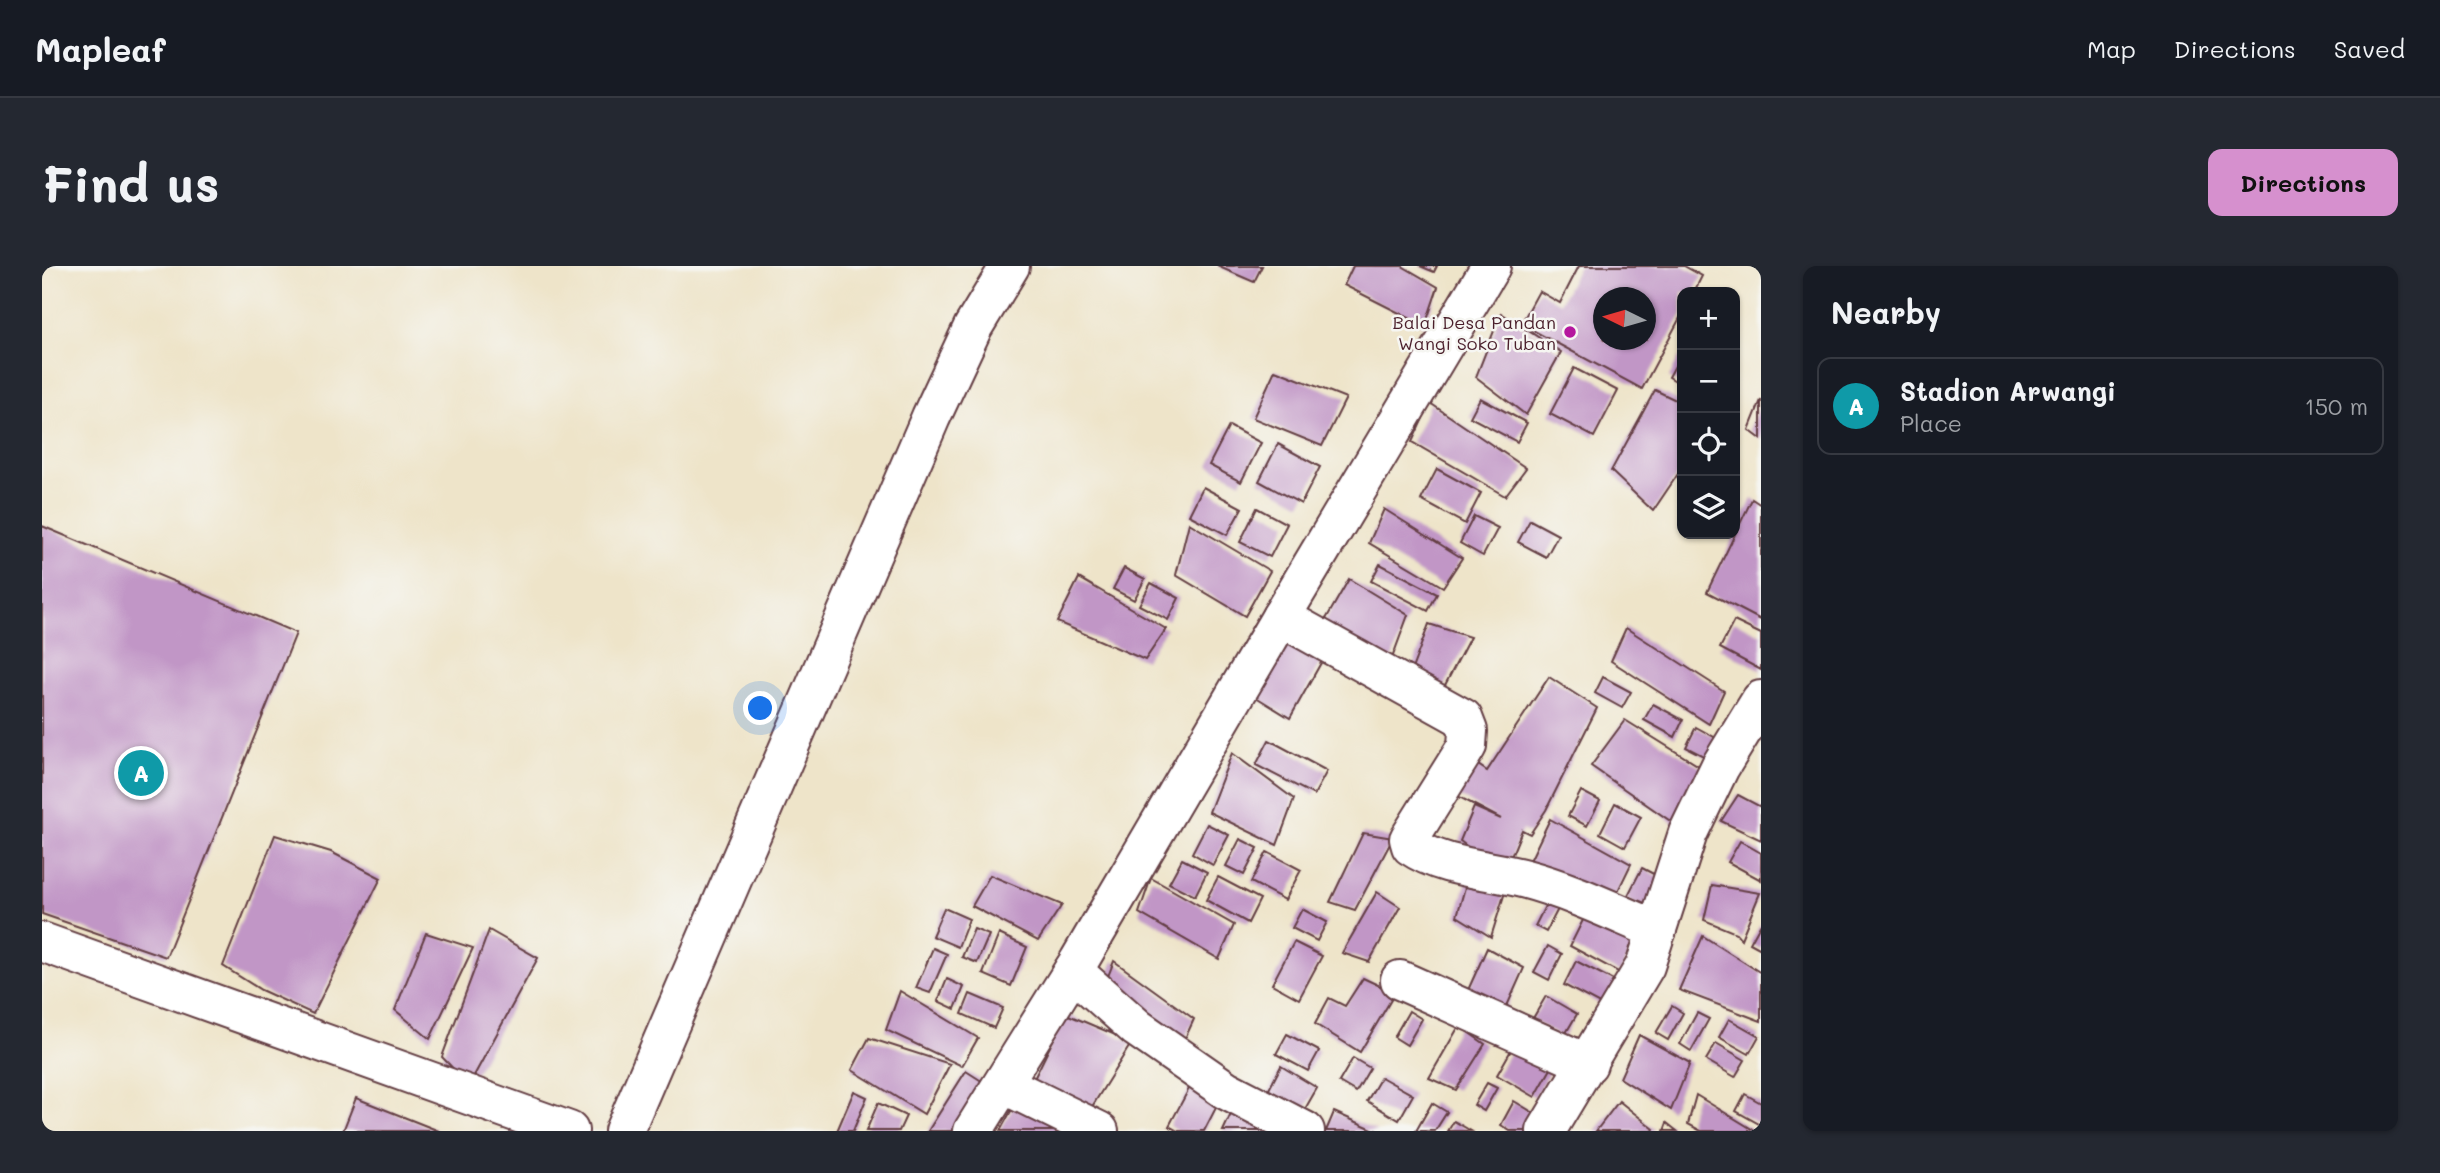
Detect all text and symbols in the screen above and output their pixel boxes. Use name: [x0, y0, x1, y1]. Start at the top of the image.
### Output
text: Mapleaf: [35, 27, 166, 70]
text: Map: [2087, 33, 2136, 64]
text: Directions: [2174, 33, 2296, 64]
text: Saved: [2334, 33, 2405, 64]
button: Directions: [2208, 149, 2398, 216]
text: Find us: [42, 151, 220, 214]
north arrow: [1593, 287, 1656, 350]
map controls: [1677, 287, 1740, 539]
button: +: [1677, 287, 1740, 350]
text: Nearby: [1831, 292, 1941, 332]
place label: Balai Desa Pandan Wangi Soko Tuban: [1393, 310, 1556, 355]
marker: Balai Desa Pandan Wangi Soko Tuban: [1562, 324, 1578, 340]
button: −: [1677, 350, 1740, 413]
text: Stadion Arwangi: [1900, 374, 2116, 408]
text: A: [1848, 391, 1864, 421]
text: 150 m: [2304, 391, 2368, 421]
text: Place: [1900, 408, 1962, 438]
button: locate: [1677, 413, 1740, 476]
button: layers: [1677, 476, 1740, 539]
your location: [743, 691, 777, 725]
pin: A: [118, 747, 164, 799]

